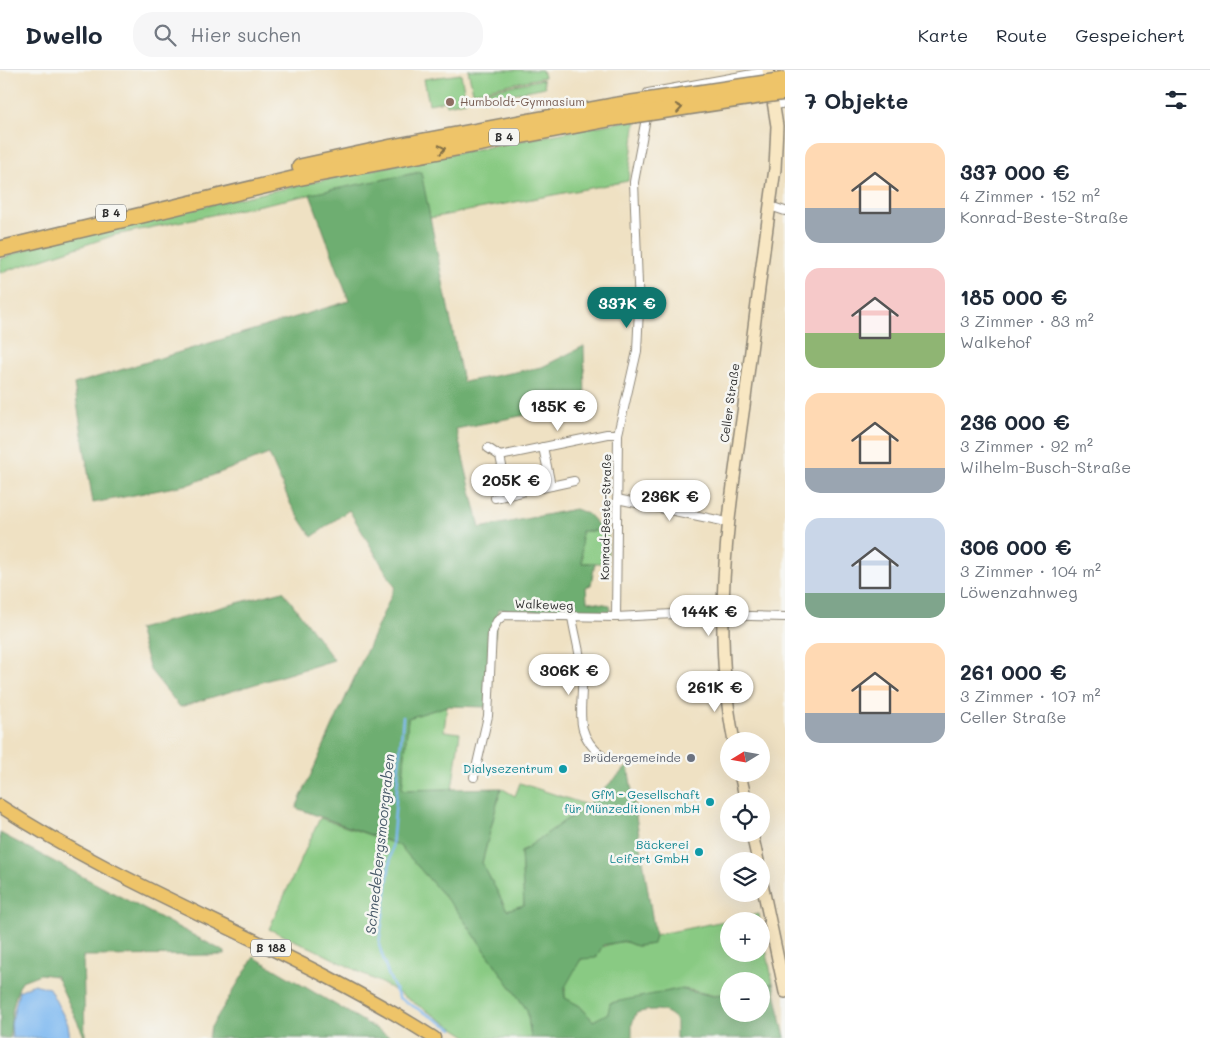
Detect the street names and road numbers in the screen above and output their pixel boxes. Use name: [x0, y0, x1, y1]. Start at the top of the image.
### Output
road number: B 4: [489, 128, 519, 146]
road number: B 4: [96, 204, 126, 222]
street label: Celler Straße: [716, 362, 742, 444]
street label: Konrad-Beste-Straße: [596, 454, 614, 580]
street label: Walkeweg: [515, 595, 574, 613]
road number: B 188: [251, 940, 291, 956]

